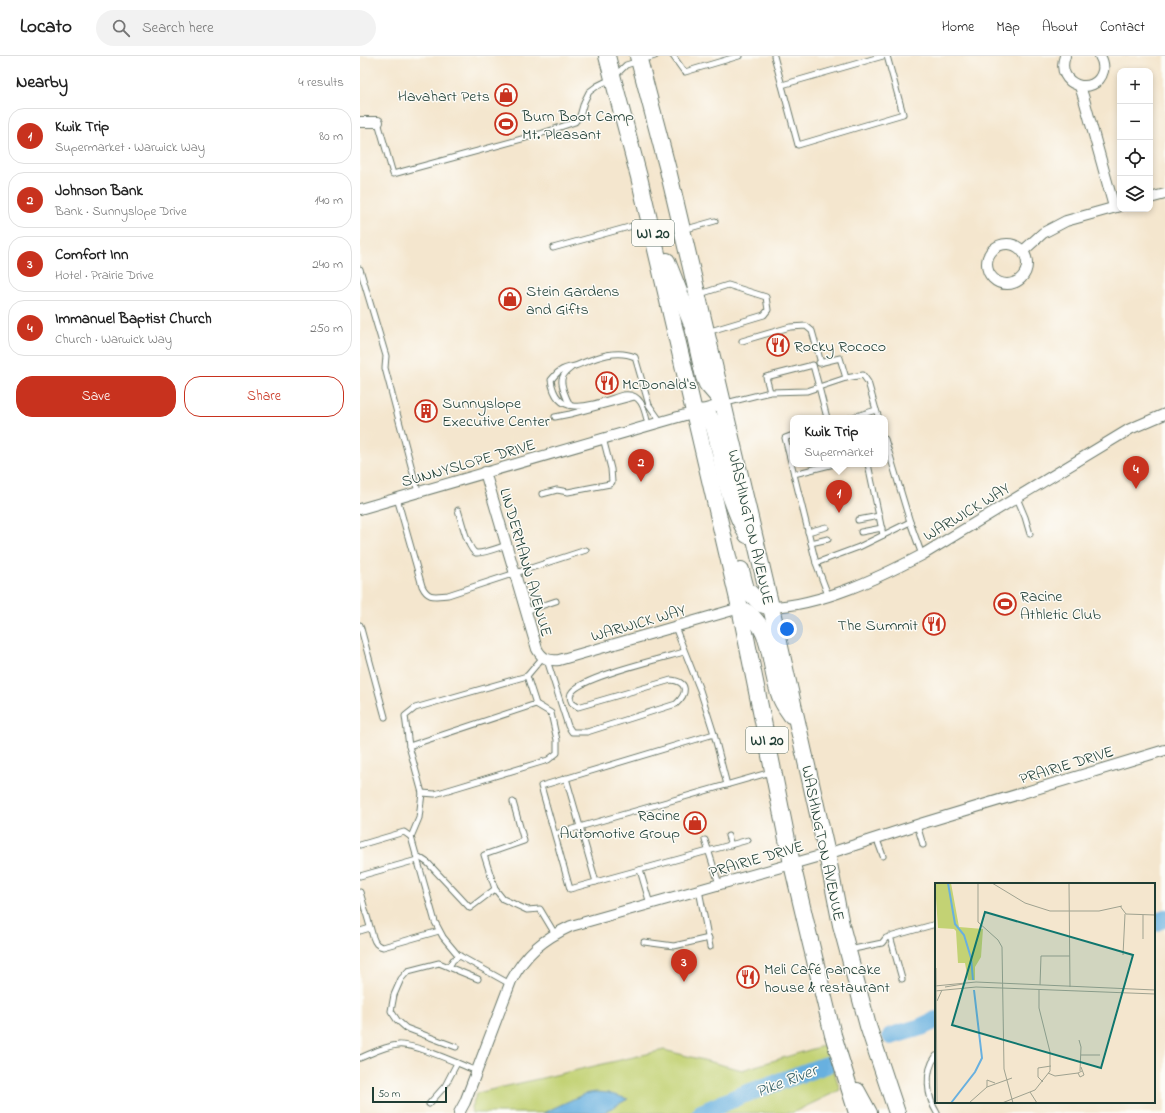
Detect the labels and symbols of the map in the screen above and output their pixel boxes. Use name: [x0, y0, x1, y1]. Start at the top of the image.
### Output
shop icon: Havahart Pets: [493, 82, 519, 108]
place label: Havahart Pets: [398, 85, 490, 109]
place label: Burn Boot Camp Mt. Pleasant: [521, 105, 634, 147]
sports icon: Burn Boot Camp Mt. Pleasant: [493, 111, 519, 137]
road number: WI 20: [632, 220, 674, 246]
place label: Stein Gardens and Gifts: [526, 280, 619, 322]
shop icon: Stein Gardens and Gifts: [497, 286, 523, 312]
restaurant icon: Rocky Rococo: [765, 332, 791, 358]
place label: Rocky Rococo: [794, 335, 886, 359]
restaurant icon: McDonald's: [594, 370, 620, 396]
place label: McDonald's: [622, 373, 697, 397]
place label: Sunnyslope Executive Center: [442, 392, 550, 434]
building icon: Sunnyslope Executive Center: [413, 398, 439, 424]
street label: SUNNYSLOPE DRIVE: [399, 433, 538, 495]
street label: WASHINGTON AVENUE: [721, 447, 780, 607]
pin: 2: [628, 449, 654, 482]
pin: 4: [1123, 456, 1149, 489]
street label: WARWICK WAY: [919, 477, 1016, 548]
pin: 1: [826, 480, 852, 513]
street label: LINDERMANN AVENUE: [492, 485, 558, 640]
place label: Racine Athletic Club: [1020, 585, 1102, 627]
sports icon: Racine Athletic Club: [992, 591, 1018, 617]
street label: WARWICK WAY: [588, 599, 689, 649]
restaurant icon: The Summit: [921, 611, 947, 637]
place label: The Summit: [838, 614, 919, 638]
your location: [777, 619, 797, 639]
road number: WI 20: [746, 727, 788, 753]
street label: PRAIRIE DRIVE: [1016, 740, 1117, 792]
street label: WASHINGTON AVENUE: [794, 763, 850, 923]
place label: Racine Automotive Group: [559, 804, 681, 846]
shop icon: Racine Automotive Group: [682, 810, 708, 836]
street label: PRAIRIE DRIVE: [706, 835, 807, 885]
inset map: [935, 883, 1155, 1103]
pin: 3: [671, 949, 697, 982]
place label: Meli Café pancake house & restaurant: [764, 958, 891, 1000]
restaurant icon: Meli Café pancake house & restaurant: [735, 964, 761, 990]
water label: Pike River: [752, 1057, 823, 1104]
scale bar: [372, 1085, 447, 1104]

